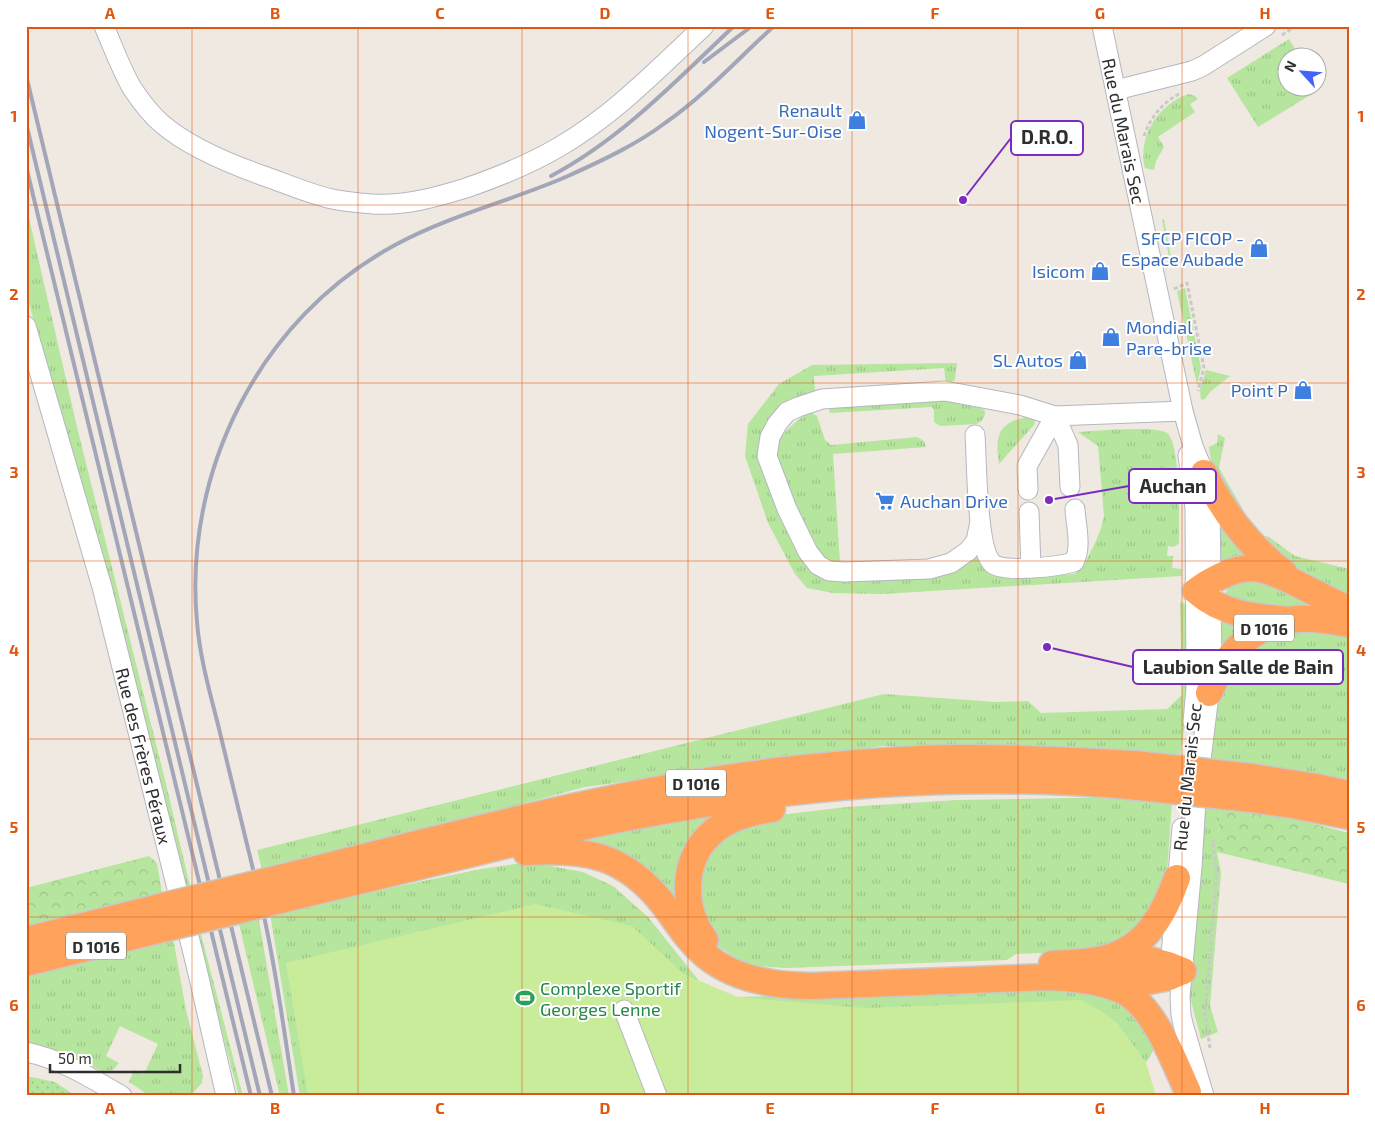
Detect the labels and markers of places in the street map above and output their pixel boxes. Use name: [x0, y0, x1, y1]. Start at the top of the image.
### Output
place label: Renault Nogent-Sur-Oise: [704, 99, 842, 142]
shop icon: Renault Nogent-Sur-Oise: [846, 109, 868, 131]
callout: D.R.O.: [1011, 121, 1083, 155]
place label: SFCP FICOP - Espace Aubade: [1121, 227, 1244, 270]
shop icon: SFCP FICOP - Espace Aubade: [1248, 237, 1270, 259]
place label: Isicom: [1032, 260, 1085, 282]
shop icon: Isicom: [1089, 260, 1111, 282]
place label: Mondial Pare-brise: [1126, 316, 1212, 359]
shop icon: Mondial Pare-brise: [1100, 326, 1122, 348]
place label: SL Autos: [993, 349, 1063, 371]
shop icon: SL Autos: [1067, 349, 1089, 371]
place label: Point P: [1231, 379, 1288, 401]
shop icon: Point P: [1292, 379, 1314, 401]
callout: Auchan: [1129, 469, 1216, 503]
supermarket icon: Auchan Drive: [874, 490, 896, 512]
place label: Auchan Drive: [900, 490, 1008, 512]
callout: Laubion Salle de Bain: [1133, 650, 1343, 684]
place label: Complexe Sportif Georges Lenne: [540, 977, 682, 1020]
sports icon: Complexe Sportif Georges Lenne: [514, 987, 536, 1009]

